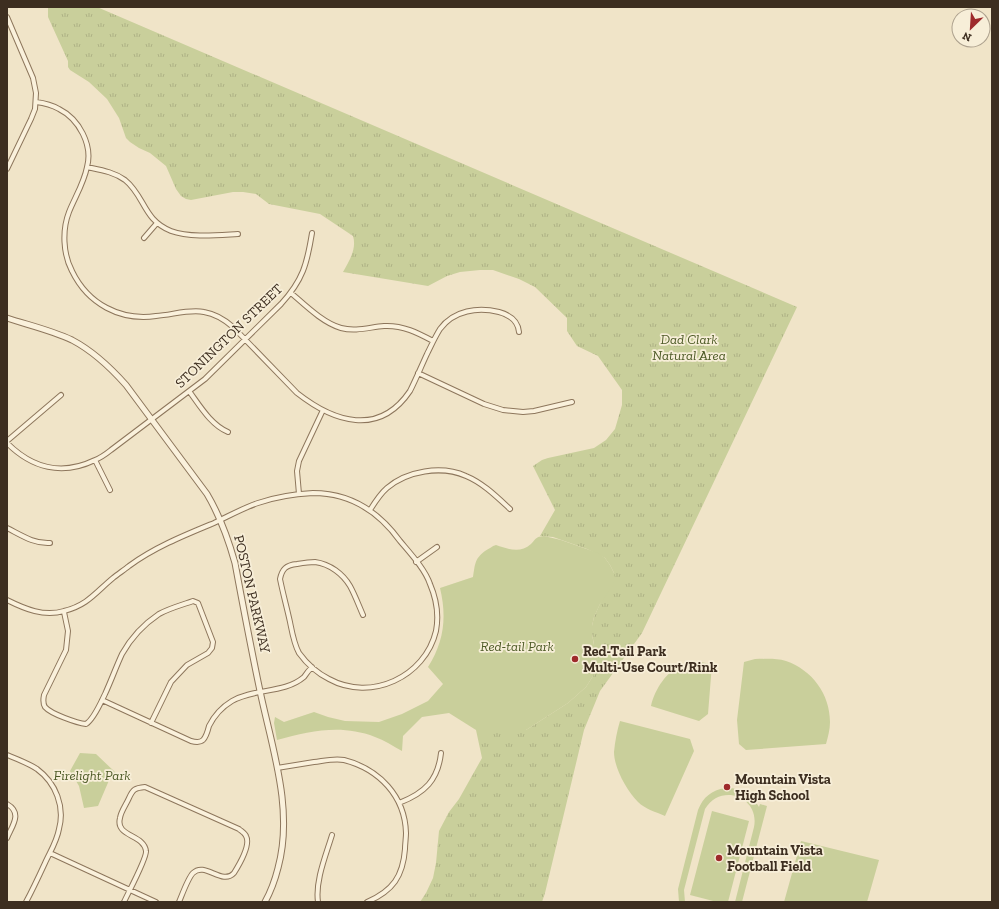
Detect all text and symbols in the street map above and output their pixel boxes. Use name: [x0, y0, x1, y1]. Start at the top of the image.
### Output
north arrow: [951, 8, 991, 48]
text: N: [960, 29, 974, 44]
street label: STONINGTON STREET: [172, 280, 287, 392]
park label: Dad Clark Natural Area: [652, 331, 726, 364]
street label: POSTON PARKWAY: [230, 533, 274, 655]
park label: Red-tail Park: [480, 638, 554, 655]
place label: Red-Tail Park Multi-Use Court/Rink: [583, 643, 718, 676]
marker: Red-Tail Park Multi-Use Court/Rink: [570, 654, 580, 664]
park label: Firelight Park: [54, 767, 130, 784]
place label: Mountain Vista High School: [735, 771, 831, 804]
marker: Mountain Vista High School: [722, 782, 732, 792]
place label: Mountain Vista Football Field: [727, 842, 823, 875]
marker: Mountain Vista Football Field: [714, 853, 724, 863]

